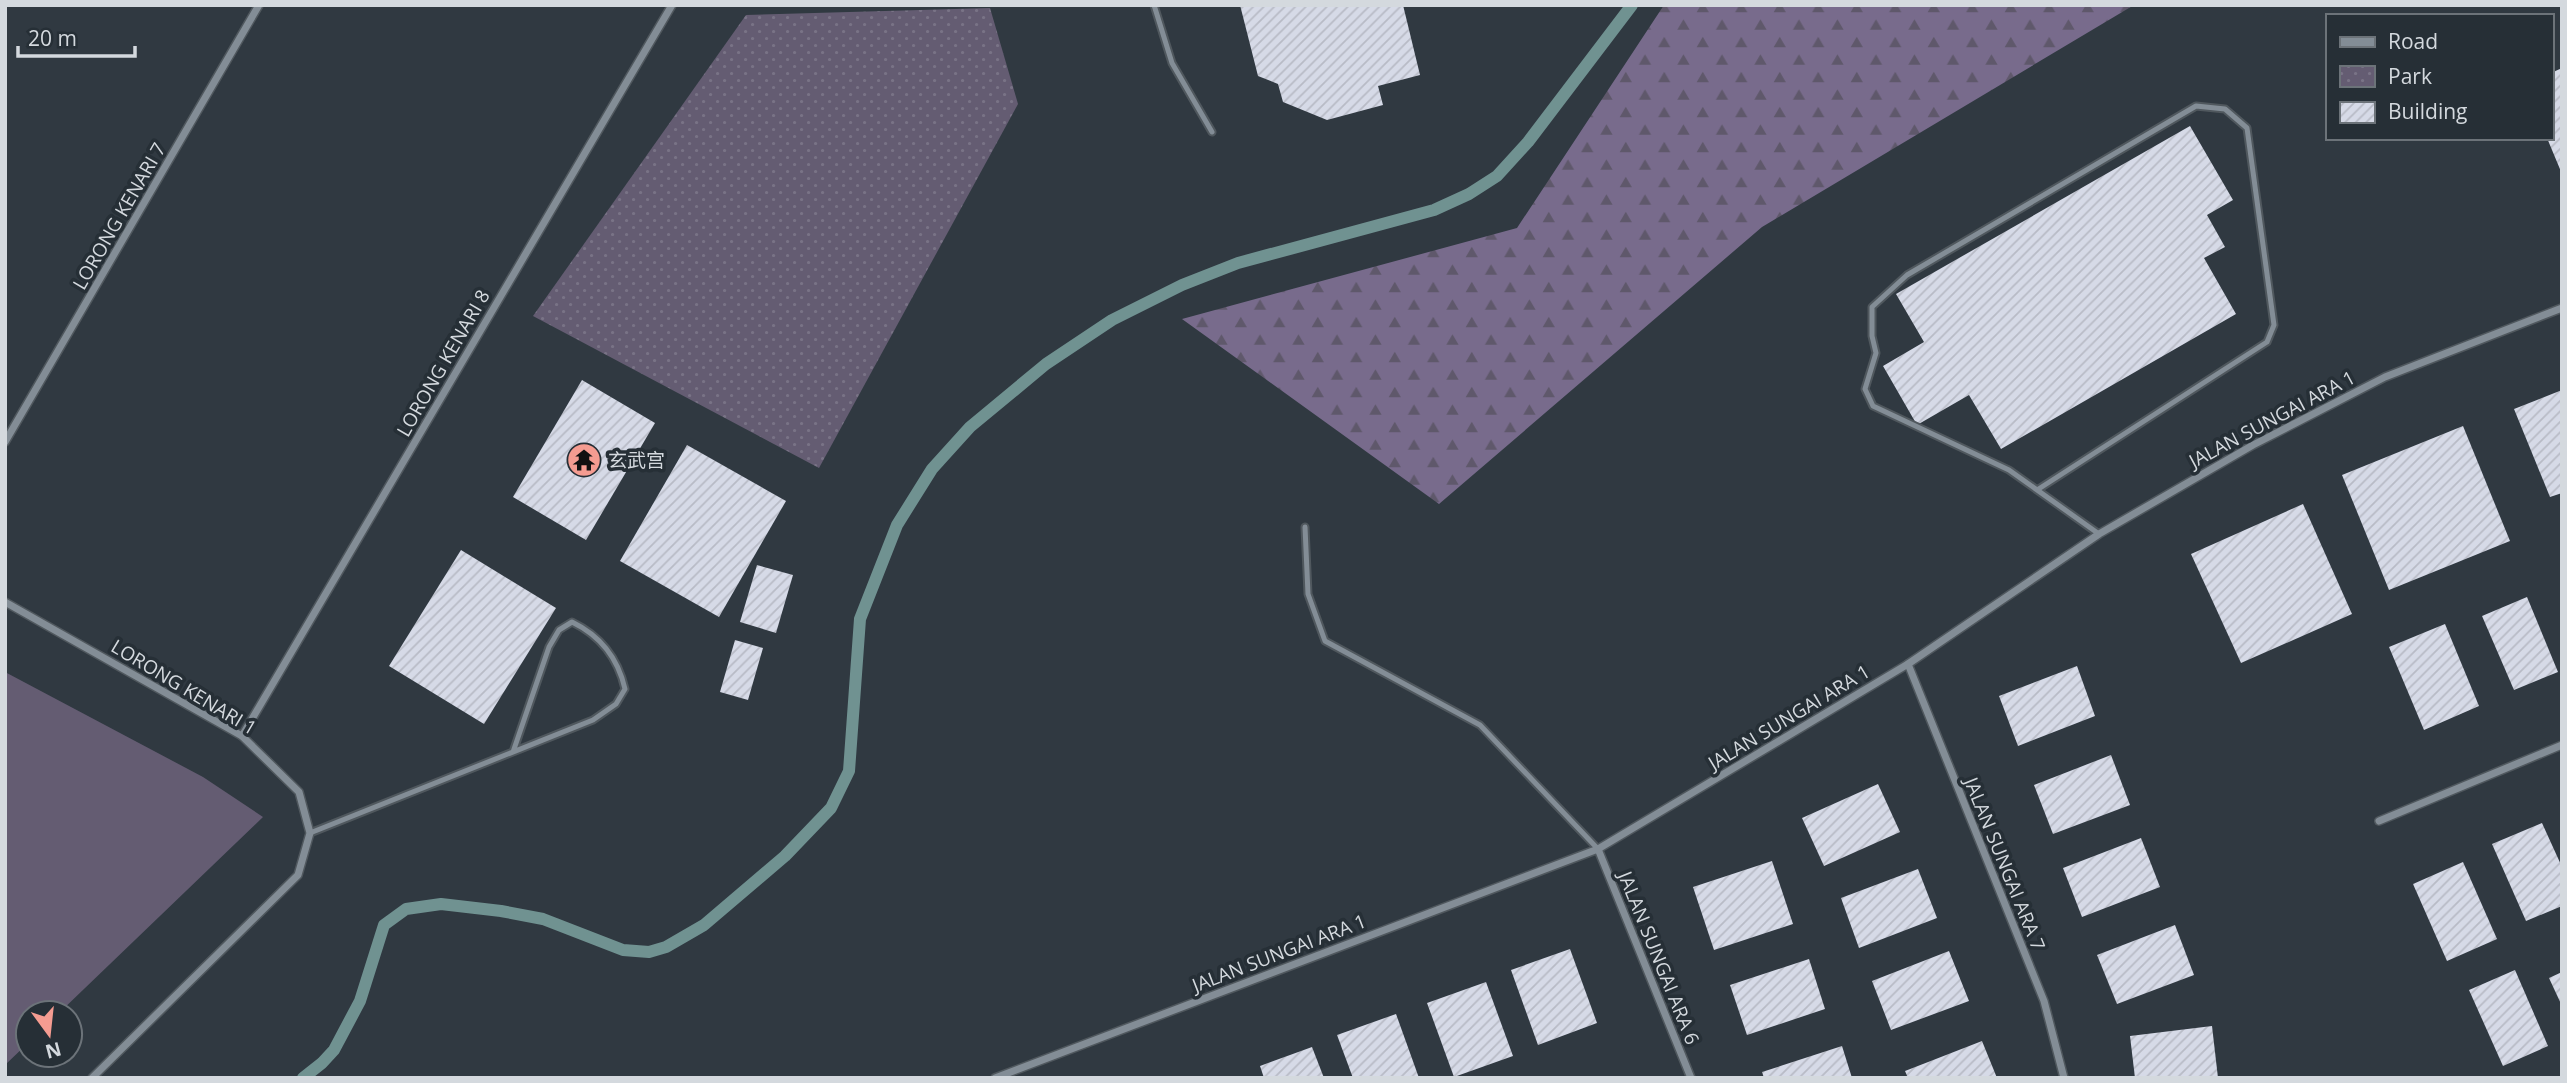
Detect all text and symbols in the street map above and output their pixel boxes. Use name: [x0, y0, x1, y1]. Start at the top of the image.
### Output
scale bar: [18, 14, 135, 58]
legend: [2326, 14, 2553, 140]
text: 20 m: [28, 24, 77, 52]
text: Road: [2388, 27, 2438, 55]
text: Park: [2388, 62, 2432, 90]
text: Building: [2388, 97, 2467, 125]
street label: LORONG KENARI 7: [66, 138, 172, 294]
street label: LORONG KENARI 8: [390, 285, 496, 441]
street label: JALAN SUNGAI ARA 1: [2183, 364, 2360, 475]
temple icon: 玄武宫: [565, 441, 603, 479]
place label: 玄武宫: [608, 447, 665, 473]
street label: LORONG KENARI 1: [106, 633, 262, 741]
street label: JALAN SUNGAI ARA 1: [1702, 658, 1875, 777]
street label: JALAN SUNGAI ARA 7: [1958, 772, 2052, 954]
street label: JALAN SUNGAI ARA 6: [1612, 866, 1706, 1048]
street label: JALAN SUNGAI ARA 1: [1186, 908, 1370, 999]
north arrow: [14, 999, 84, 1069]
text: N: [43, 1036, 64, 1065]

